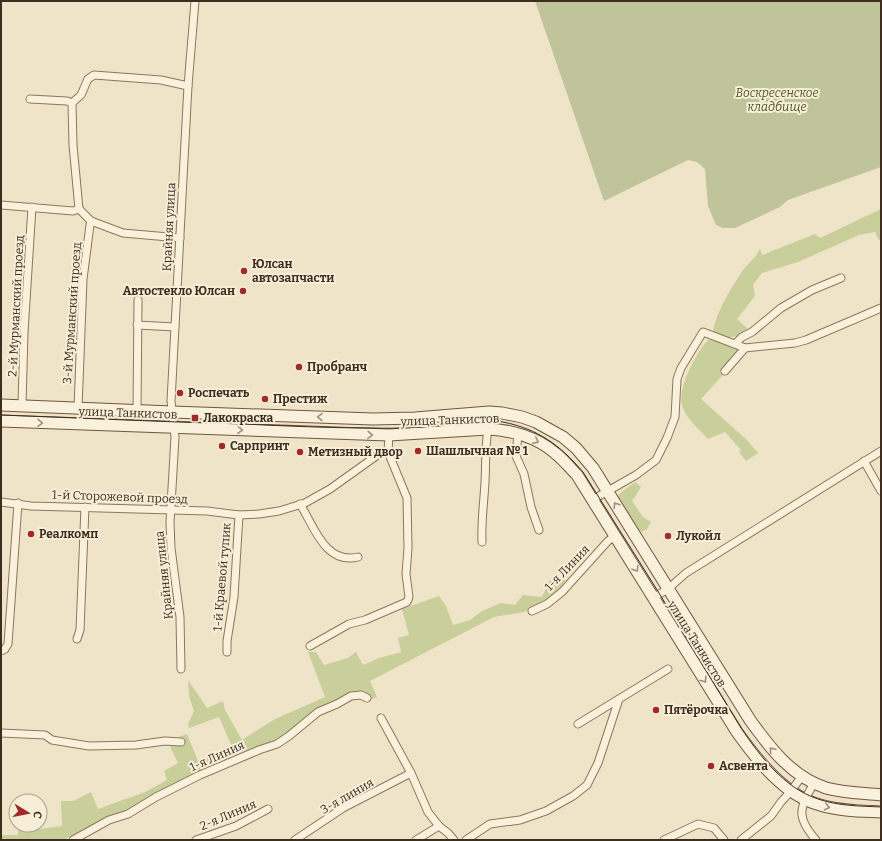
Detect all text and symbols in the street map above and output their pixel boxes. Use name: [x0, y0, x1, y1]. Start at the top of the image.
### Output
park label: Воскресенское кладбище: [735, 86, 819, 114]
street label: Крайняя улица: [160, 182, 178, 272]
street label: 2-й Мурманский проезд: [5, 235, 27, 377]
street label: 3-й Мурманский проезд: [60, 242, 84, 384]
place label: Юлсан автозапчасти: [252, 257, 334, 285]
marker: Юлсан автозапчасти: [239, 266, 249, 276]
place label: Автостекло Юлсан: [123, 284, 235, 298]
marker: Автостекло Юлсан: [238, 286, 248, 296]
place label: Пробранч: [307, 360, 368, 374]
marker: Пробранч: [294, 362, 304, 372]
place label: Роспечать: [188, 386, 250, 400]
marker: Роспечать: [175, 388, 185, 398]
place label: Престиж: [273, 392, 328, 406]
marker: Престиж: [260, 394, 270, 404]
street label: улица Танкистов: [77, 404, 178, 422]
place label: Лакокраска: [203, 411, 274, 425]
street label: улица Танкистов: [399, 411, 500, 429]
marker: Лакокраска: [190, 413, 200, 423]
one-way arrow: [317, 413, 323, 422]
one-way arrow: [37, 418, 43, 427]
one-way arrow: [237, 426, 243, 435]
one-way arrow: [367, 431, 373, 439]
one-way arrow: [532, 436, 540, 444]
place label: Сарпринт: [230, 439, 290, 453]
marker: Сарпринт: [217, 441, 227, 451]
place label: Шашлычная № 1: [426, 444, 529, 458]
place label: Метизный двор: [308, 445, 403, 459]
marker: Шашлычная № 1: [413, 446, 423, 456]
marker: Метизный двор: [295, 447, 305, 457]
street label: 1-й Сторожевой проезд: [52, 488, 188, 506]
one-way arrow: [613, 502, 621, 509]
street label: 1-й Краевой тупик: [210, 522, 234, 632]
place label: Реалкомп: [39, 527, 98, 541]
marker: Реалкомп: [26, 529, 36, 539]
place label: Лукойл: [676, 529, 721, 543]
street label: Крайняя улица: [152, 530, 176, 620]
marker: Лукойл: [663, 531, 673, 541]
street label: 1-я Линия: [542, 542, 593, 594]
one-way arrow: [631, 565, 638, 572]
street label: улица Танкистов: [664, 597, 729, 690]
one-way arrow: [699, 676, 707, 683]
place label: Пятёрочка: [664, 703, 729, 717]
marker: Пятёрочка: [651, 705, 661, 715]
street label: 1-я Линия: [188, 738, 247, 774]
one-way arrow: [770, 747, 777, 754]
place label: Асвента: [719, 759, 768, 773]
marker: Асвента: [706, 761, 716, 771]
street label: 3-я линия: [318, 775, 376, 817]
north arrow: [8, 793, 48, 833]
street label: 2-я Линия: [198, 797, 259, 833]
one-way arrow: [823, 802, 830, 810]
text: С: [30, 810, 44, 819]

